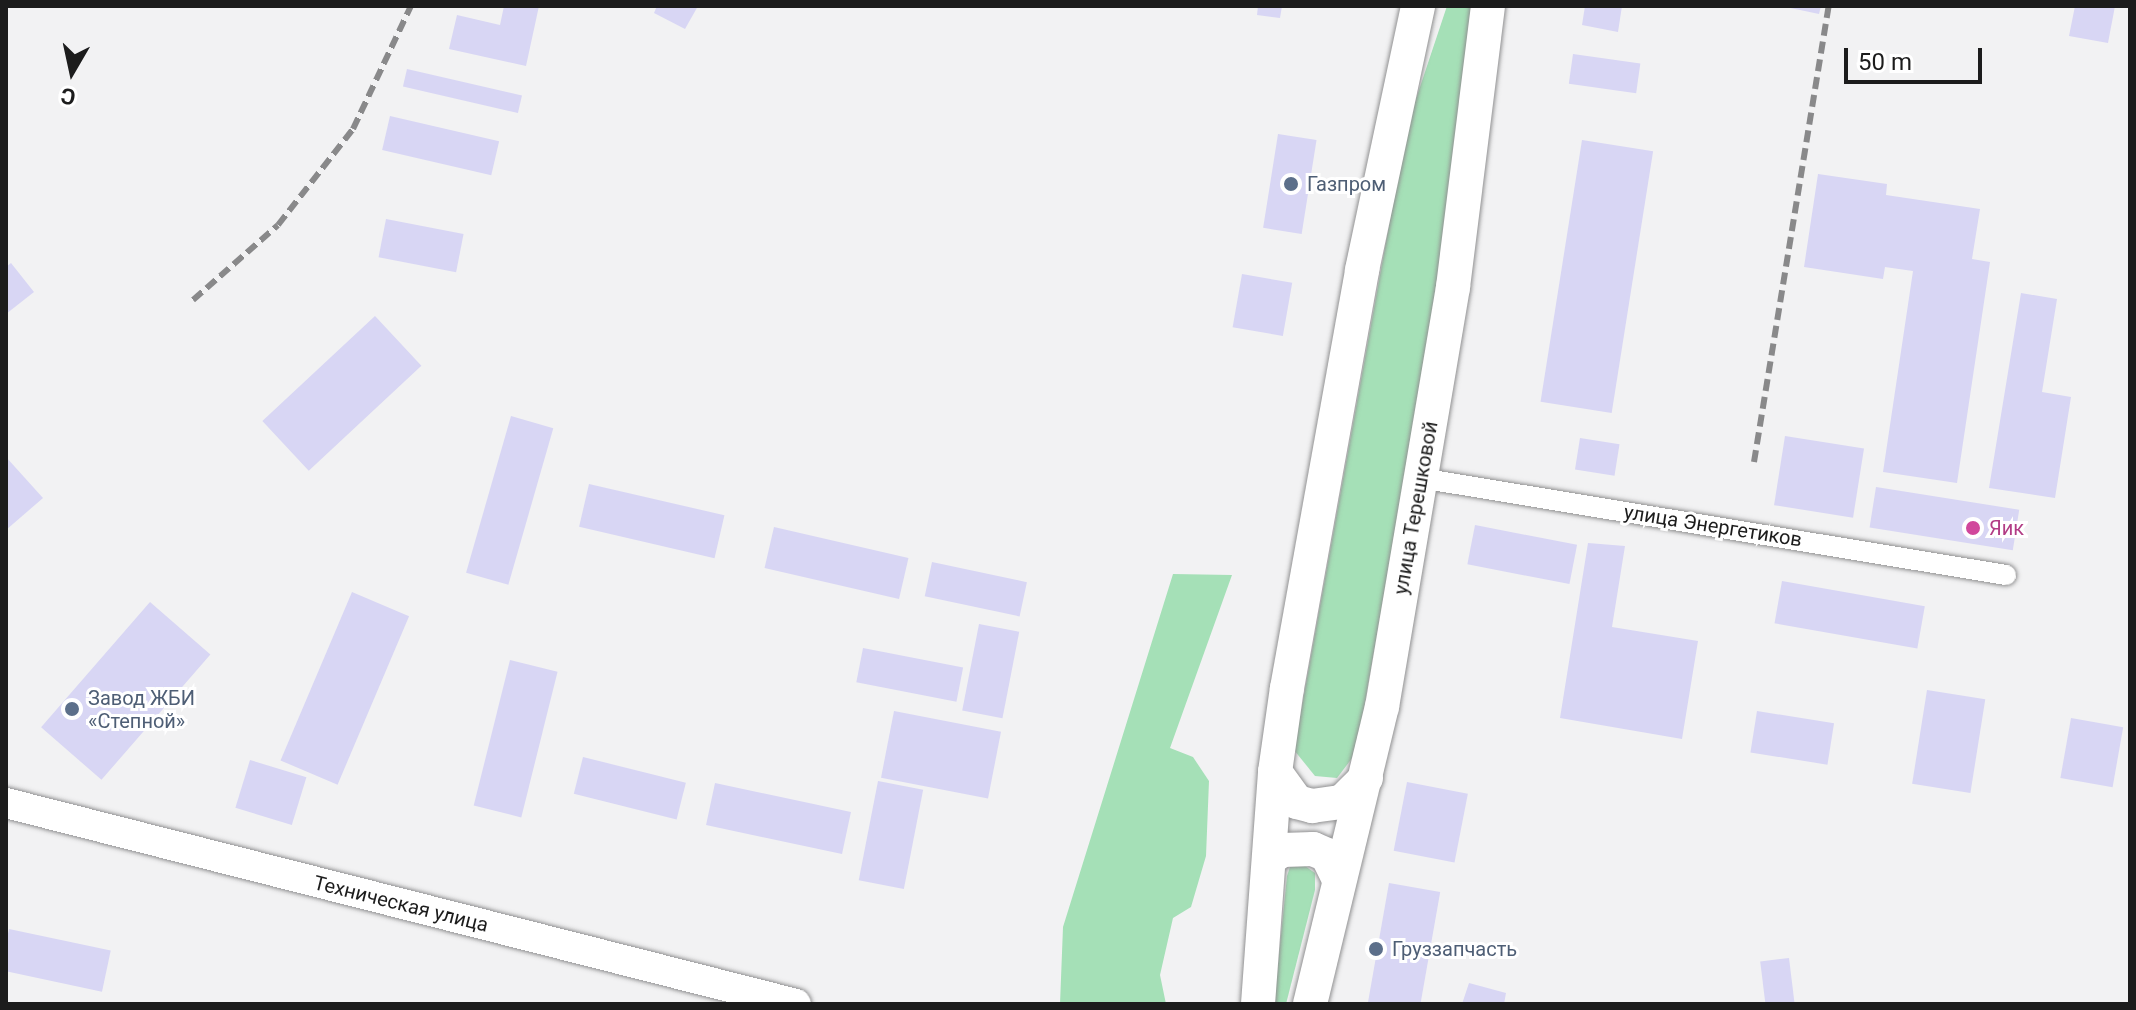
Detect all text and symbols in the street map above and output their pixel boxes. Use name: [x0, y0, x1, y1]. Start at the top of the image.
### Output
north arrow: [32, 32, 112, 112]
scale bar: [1848, 32, 1986, 82]
text: 50 m: [1858, 48, 1912, 76]
text: С: [59, 83, 77, 110]
place label: Газпром: [1307, 172, 1386, 196]
marker: Газпром: [1282, 175, 1300, 193]
street label: улица Терешковой: [1389, 419, 1443, 597]
street label: улица Энергетиков: [1622, 500, 1804, 552]
place label: Яик: [1989, 516, 2024, 540]
marker: Яик: [1964, 519, 1982, 537]
place label: Завод ЖБИ «Степной»: [88, 686, 195, 733]
marker: Завод ЖБИ «Степной»: [63, 700, 81, 718]
street label: Техническая улица: [311, 871, 491, 937]
place label: Груззапчасть: [1392, 937, 1517, 961]
marker: Груззапчасть: [1367, 940, 1385, 958]

